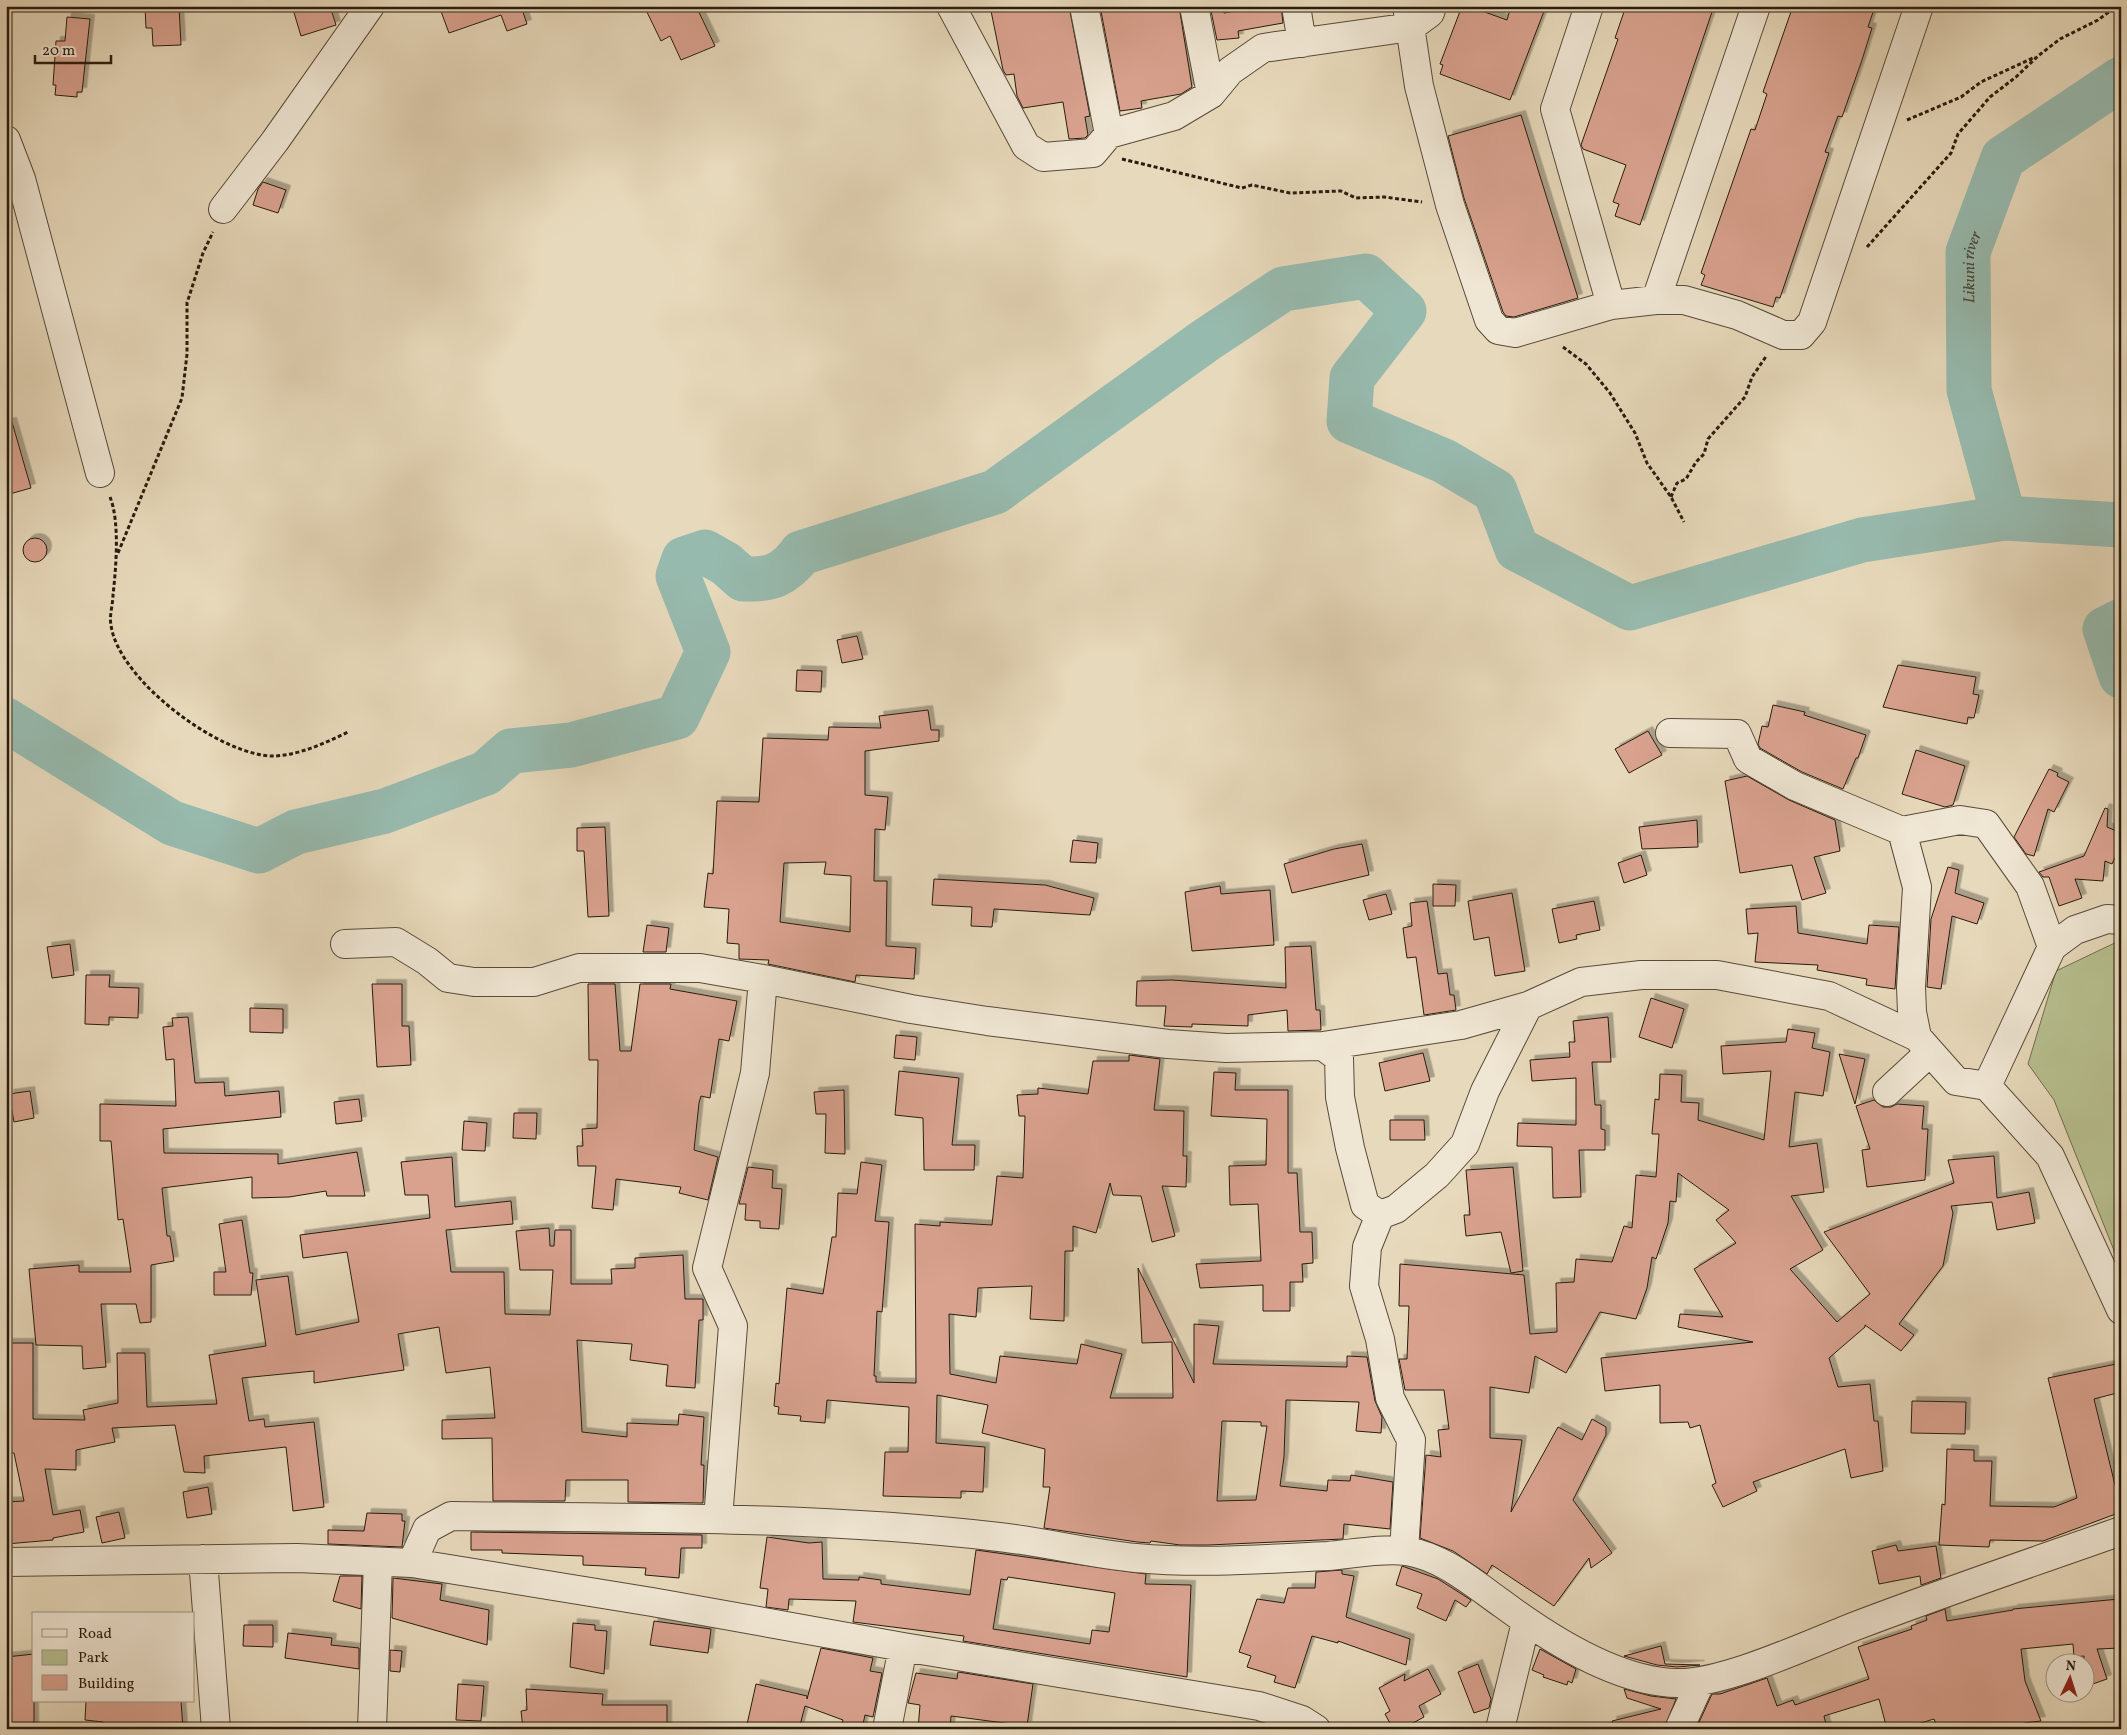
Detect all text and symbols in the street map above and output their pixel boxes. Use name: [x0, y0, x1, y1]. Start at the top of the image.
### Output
scale bar: [35, 32, 111, 64]
text: 20 m: [42, 41, 75, 62]
water label: Likuni river: [1959, 227, 1988, 303]
legend: [32, 1612, 195, 1702]
text: Road: [78, 1624, 112, 1645]
text: Park: [78, 1648, 109, 1669]
north arrow: [2044, 1652, 2094, 1702]
text: N: [2065, 1657, 2077, 1676]
text: Building: [78, 1674, 135, 1695]

